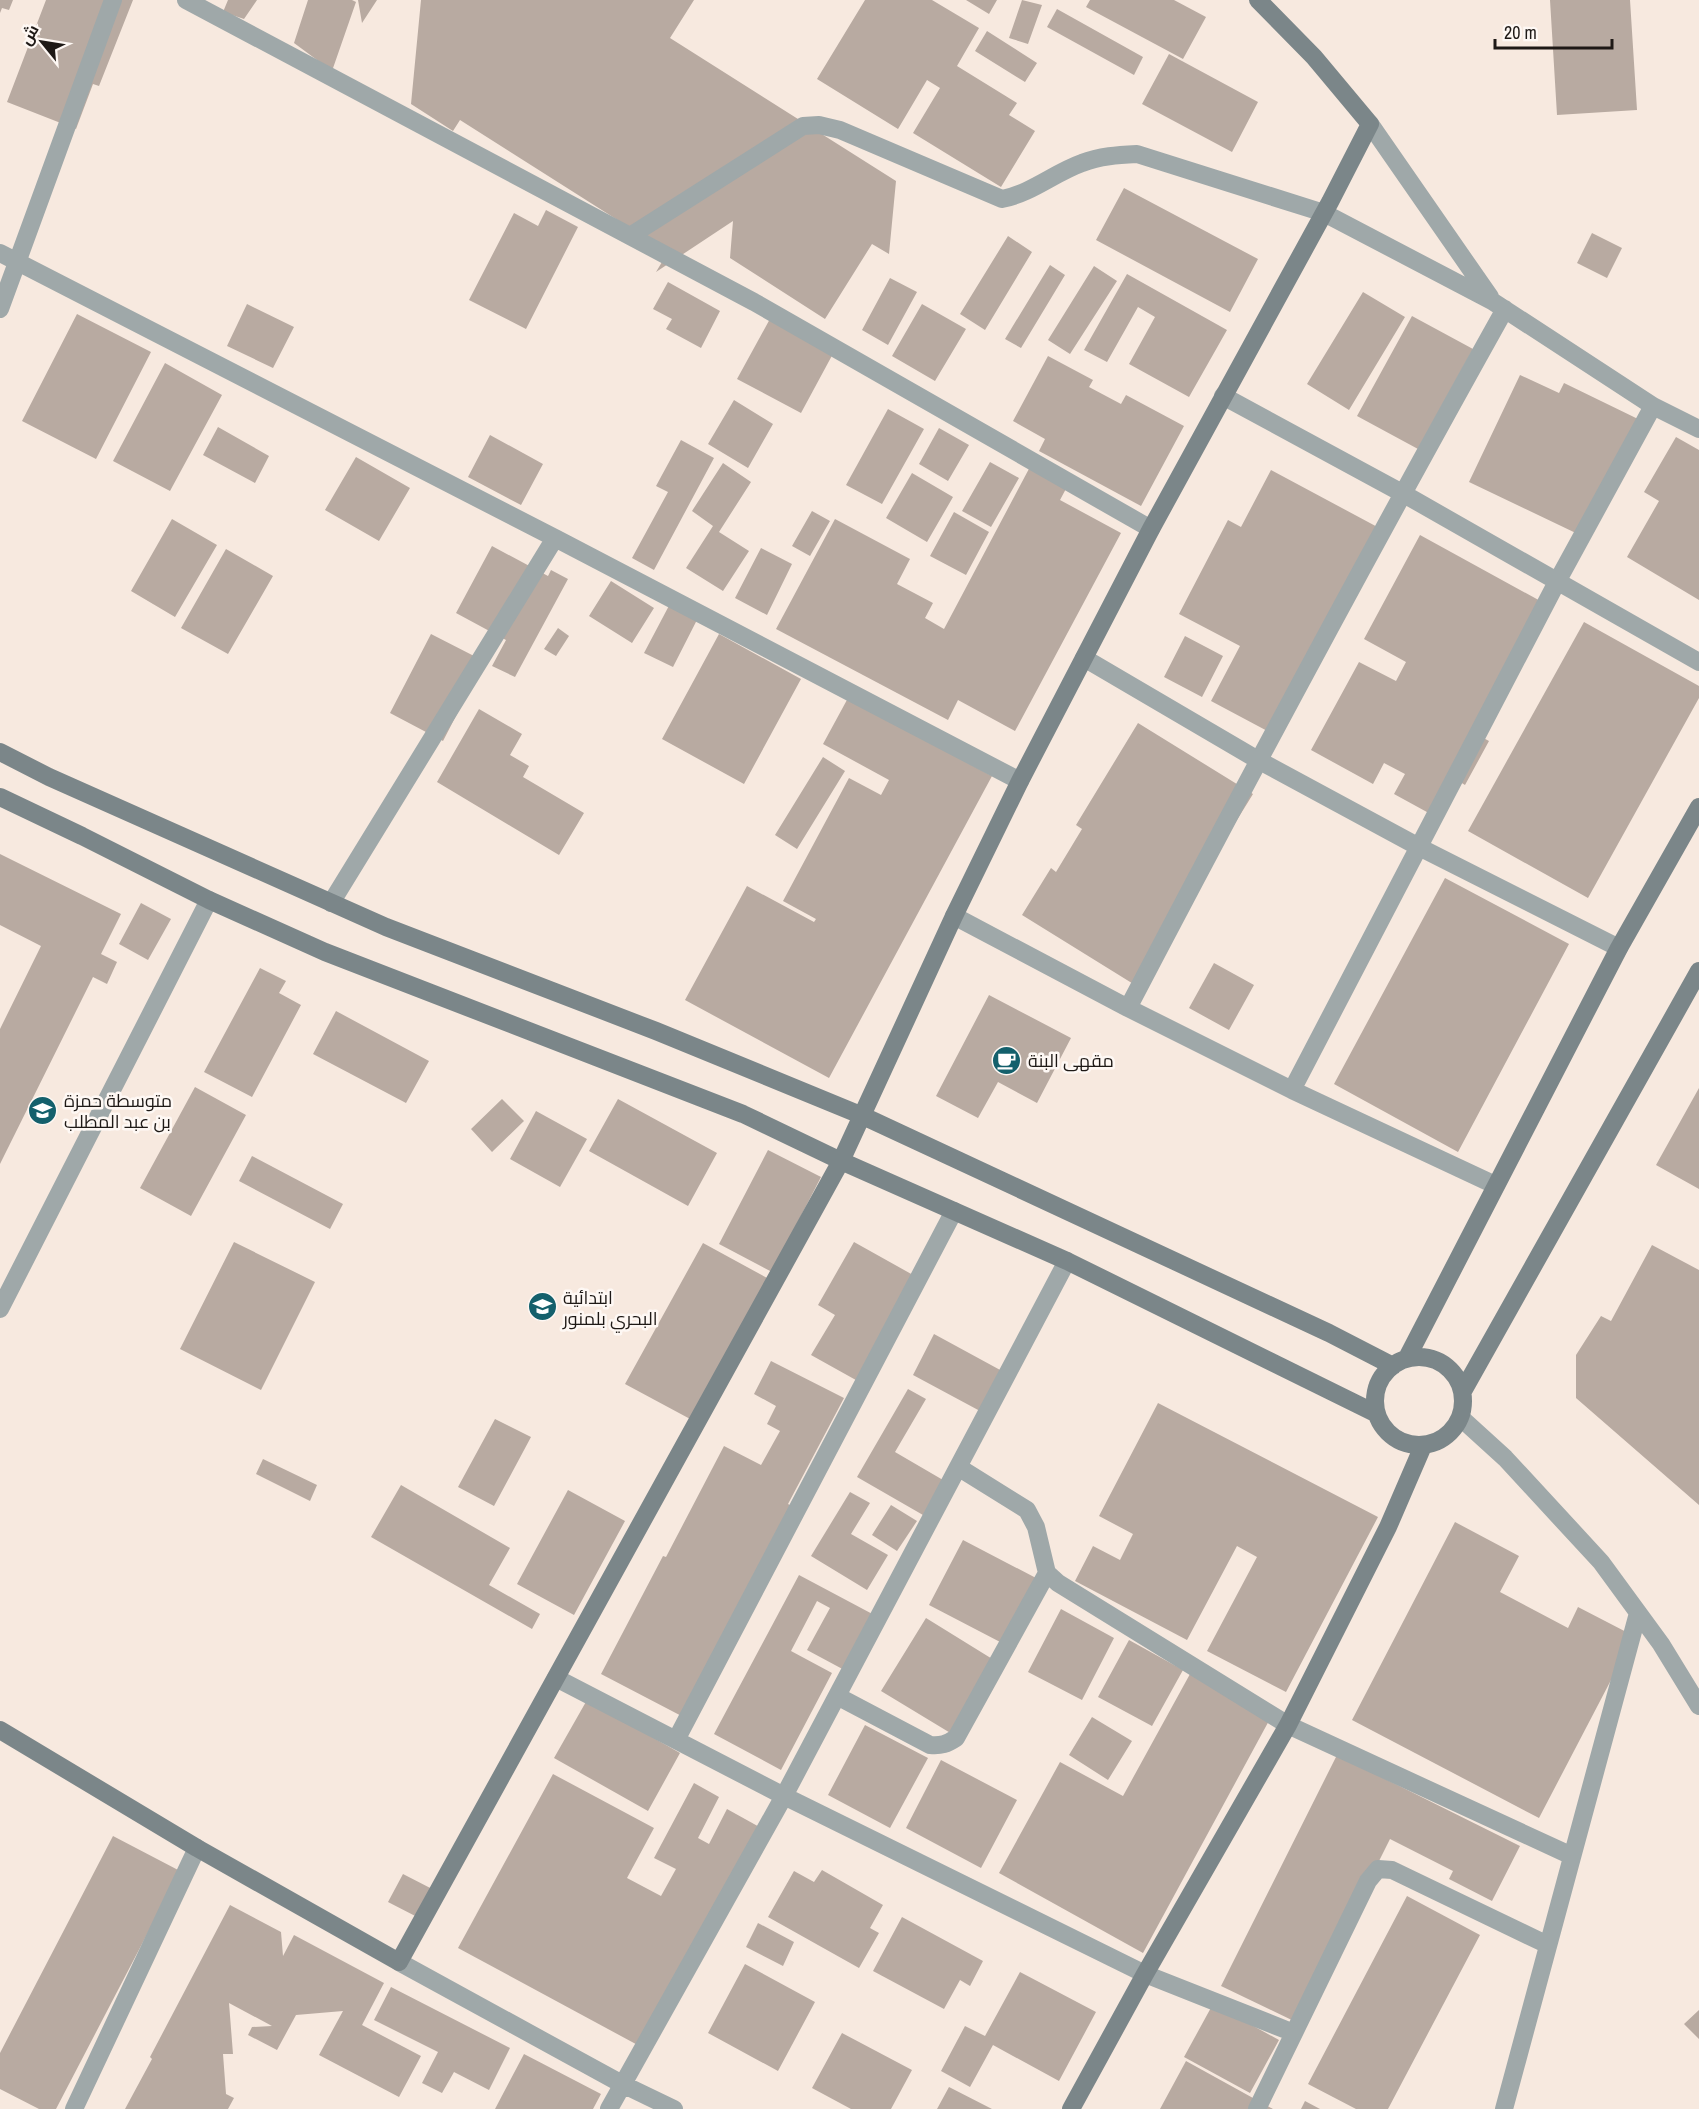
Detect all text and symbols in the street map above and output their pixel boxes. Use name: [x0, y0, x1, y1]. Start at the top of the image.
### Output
north arrow: [12, 12, 72, 72]
scale bar: [1495, 12, 1612, 50]
text: ش: [14, 20, 44, 49]
text: 20 m: [1504, 20, 1537, 45]
cafe icon: مقهى البنة: [991, 1044, 1023, 1076]
place label: مقهى البنة: [1028, 1048, 1114, 1073]
place label: متوسطة حمزة بن عبد المطلب: [64, 1088, 172, 1134]
school or university icon: متوسطة حمزة بن عبد المطلب: [27, 1094, 59, 1126]
place label: ابتدائية البحري بلمنور: [562, 1285, 657, 1333]
school or university icon: ابتدائية البحري بلمنور: [526, 1291, 558, 1323]

